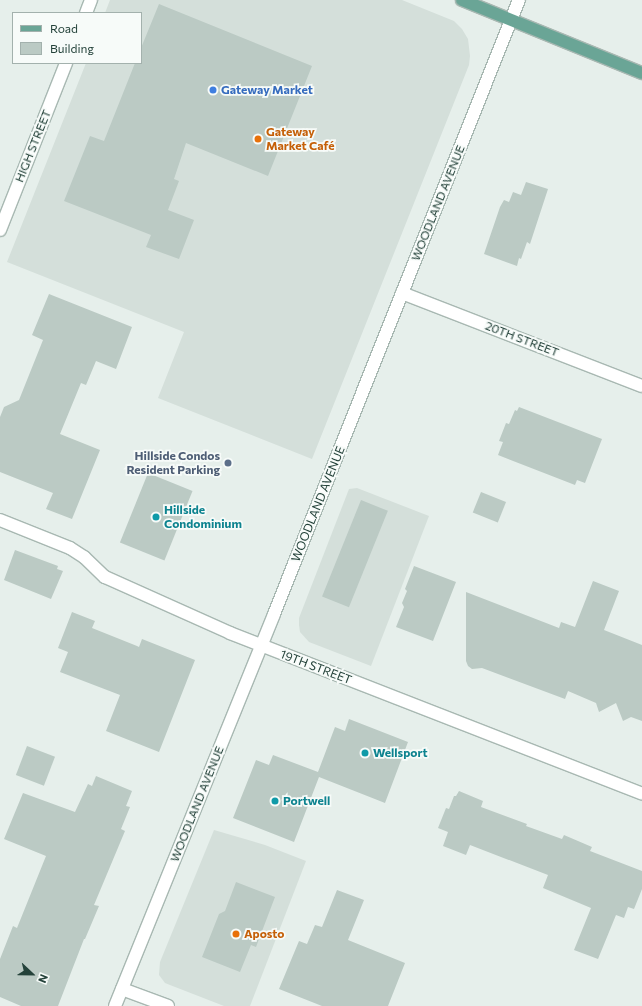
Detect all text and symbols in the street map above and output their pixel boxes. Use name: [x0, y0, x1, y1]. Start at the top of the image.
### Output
legend: [12, 12, 142, 64]
text: Road: [50, 21, 78, 35]
text: Building: [50, 41, 94, 55]
place label: Gateway Market: [221, 83, 313, 97]
marker: Gateway Market: [208, 85, 218, 95]
street label: HIGH STREET: [12, 108, 54, 184]
place label: Gateway Market Café: [266, 125, 334, 153]
marker: Gateway Market Café: [253, 134, 263, 144]
street label: WOODLAND AVENUE: [408, 143, 468, 263]
street label: 20TH STREET: [483, 318, 561, 360]
street label: WOODLAND AVENUE: [288, 444, 348, 564]
place label: Hillside Condos Resident Parking: [126, 449, 220, 477]
marker: Hillside Condos Resident Parking: [223, 458, 233, 468]
place label: Hillside Condominium: [164, 503, 242, 531]
marker: Hillside Condominium: [151, 512, 161, 522]
street label: 19TH STREET: [278, 647, 354, 687]
street label: WOODLAND AVENUE: [167, 744, 227, 864]
place label: Wellsport: [373, 746, 427, 760]
marker: Wellsport: [360, 748, 370, 758]
place label: Portwell: [283, 794, 330, 808]
marker: Portwell: [270, 796, 280, 806]
place label: Aposto: [244, 927, 284, 941]
marker: Aposto: [231, 929, 241, 939]
north arrow: [12, 954, 52, 994]
text: N: [36, 972, 51, 985]

